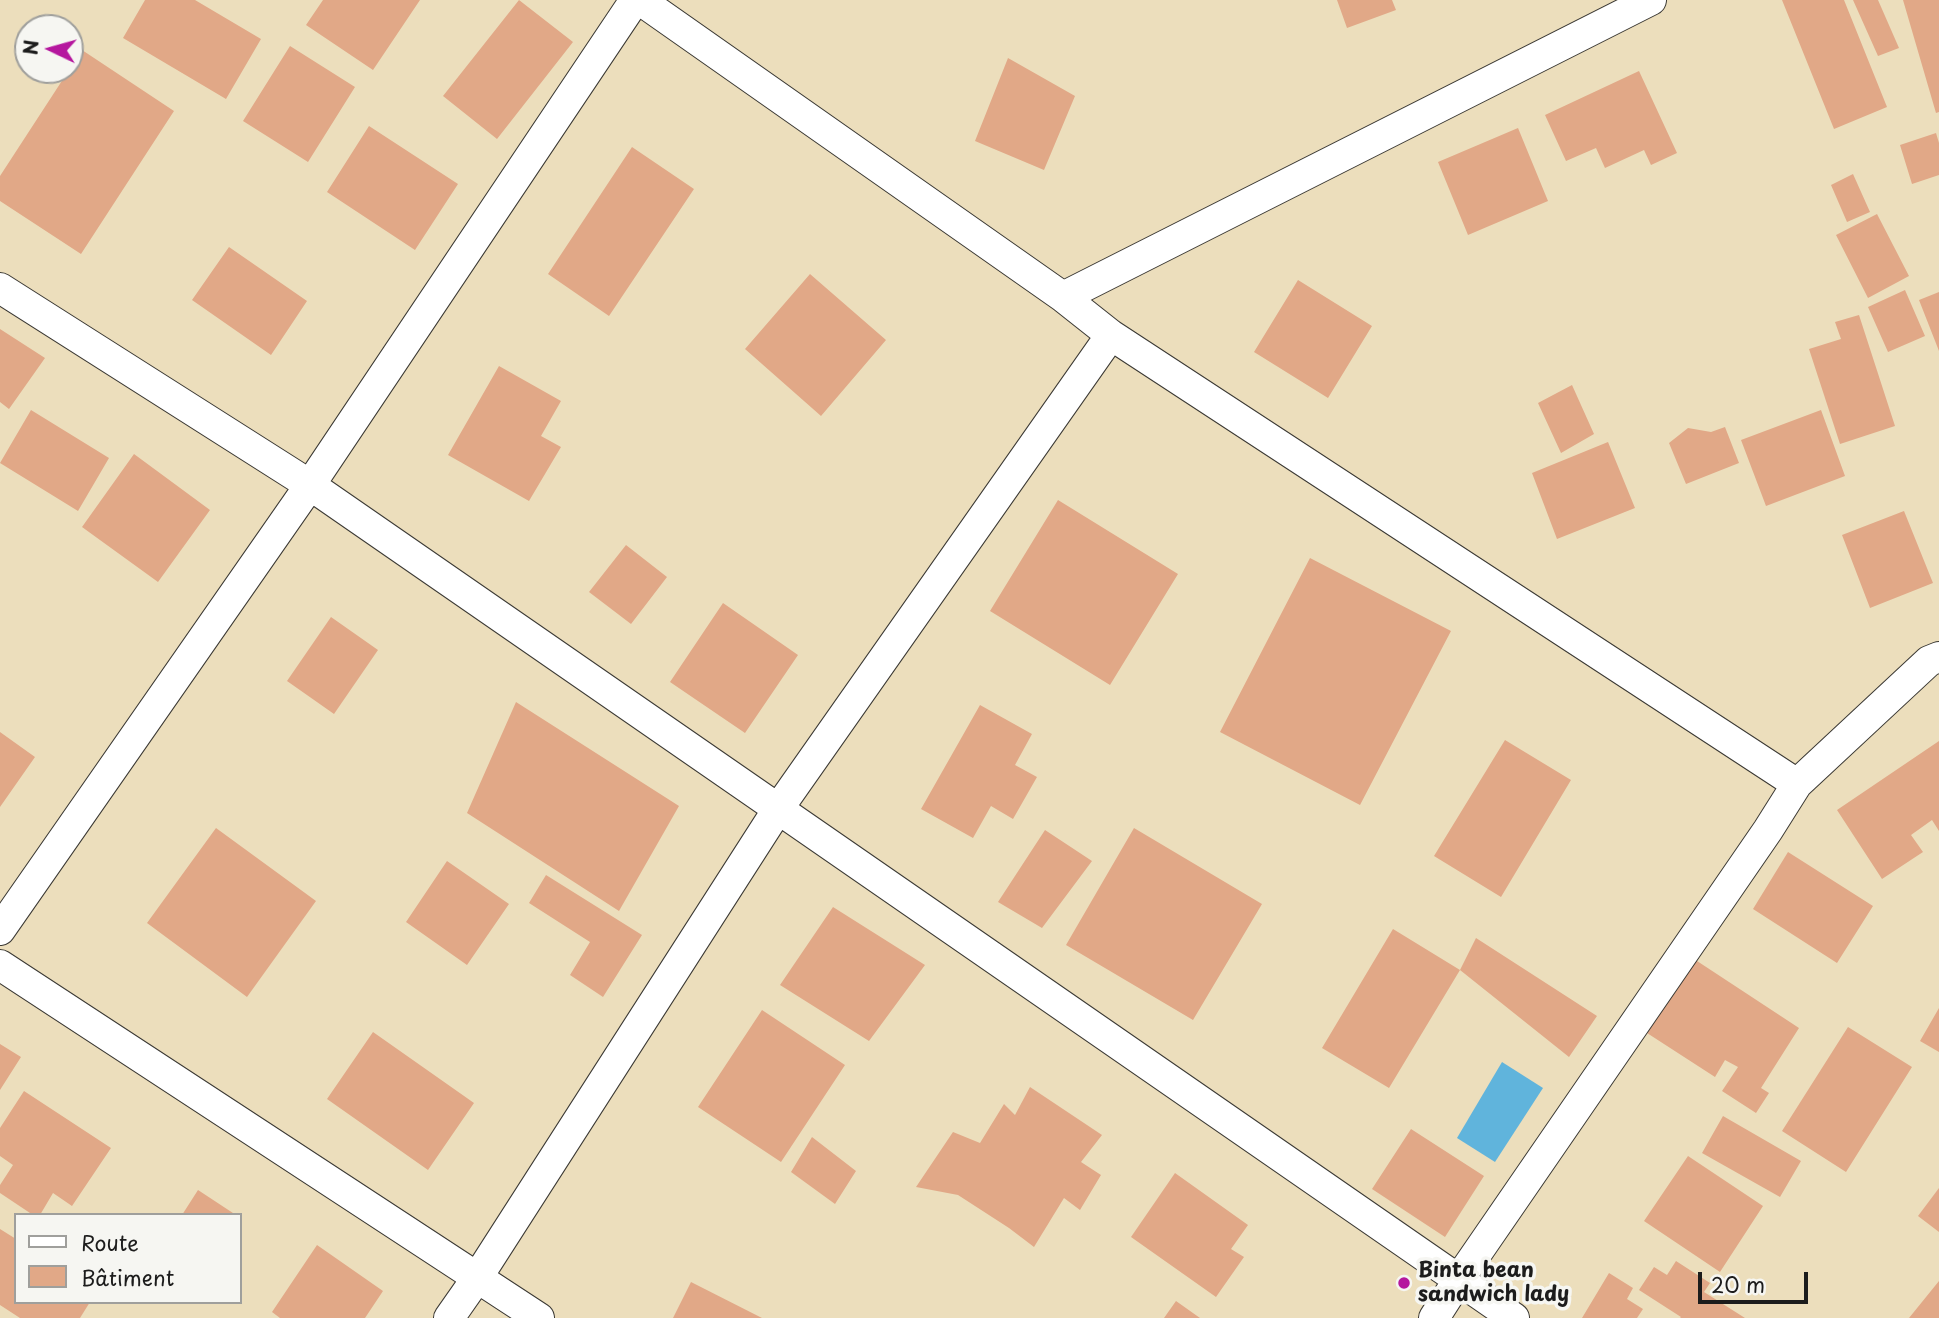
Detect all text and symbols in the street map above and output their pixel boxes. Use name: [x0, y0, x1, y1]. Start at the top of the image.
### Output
north arrow: [14, 14, 84, 84]
text: N: [15, 39, 45, 56]
legend: [14, 1213, 242, 1304]
text: Route: [81, 1226, 139, 1258]
place label: Binta bean sandwich lady: [1418, 1258, 1569, 1308]
scale bar: [1701, 1258, 1811, 1302]
text: Bâtiment: [81, 1261, 174, 1293]
text: 20 m: [1711, 1268, 1765, 1300]
marker: Binta bean sandwich lady: [1396, 1275, 1412, 1291]

